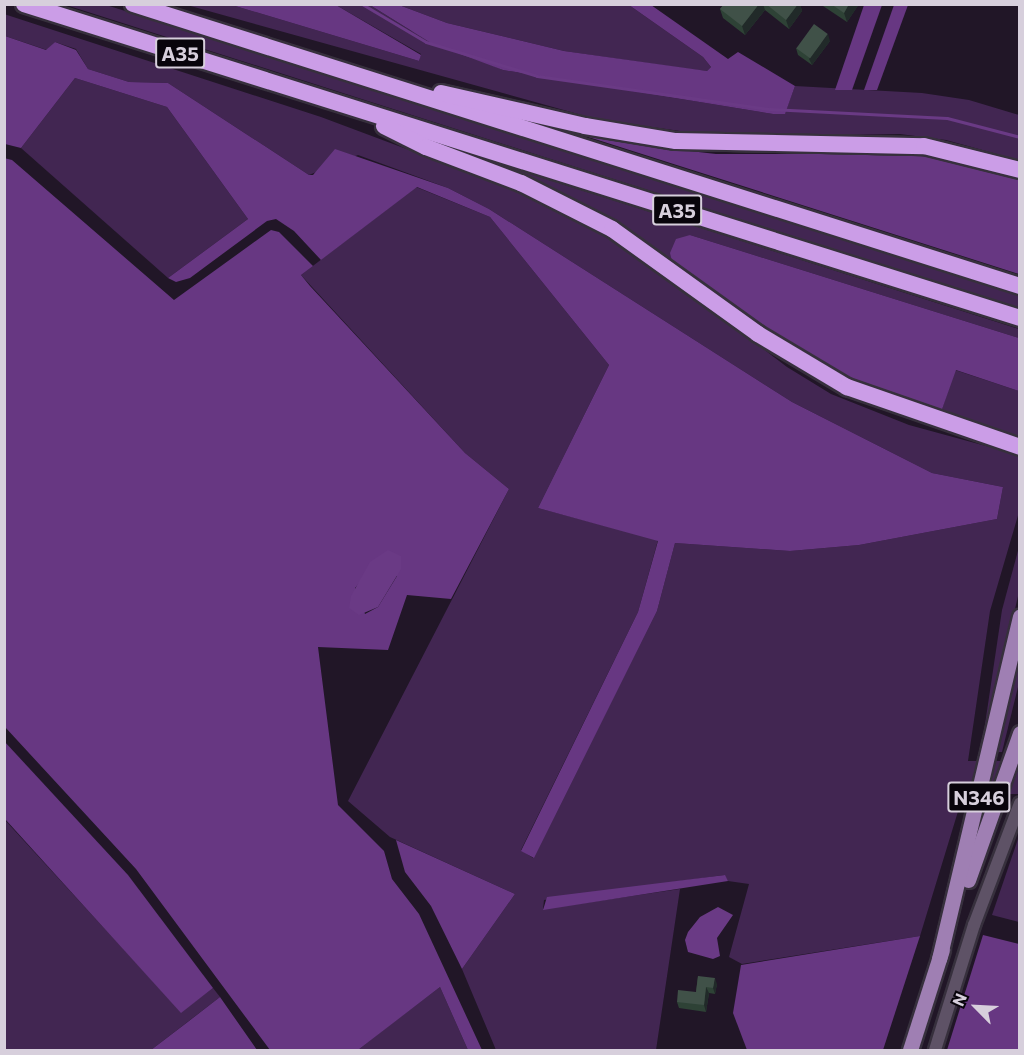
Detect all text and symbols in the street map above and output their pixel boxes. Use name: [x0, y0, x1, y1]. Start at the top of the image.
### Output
road number: A35: [154, 36, 206, 70]
road number: A35: [652, 193, 702, 227]
road number: N346: [946, 780, 1012, 814]
north arrow: [946, 977, 1006, 1037]
text: N: [948, 990, 970, 1009]

